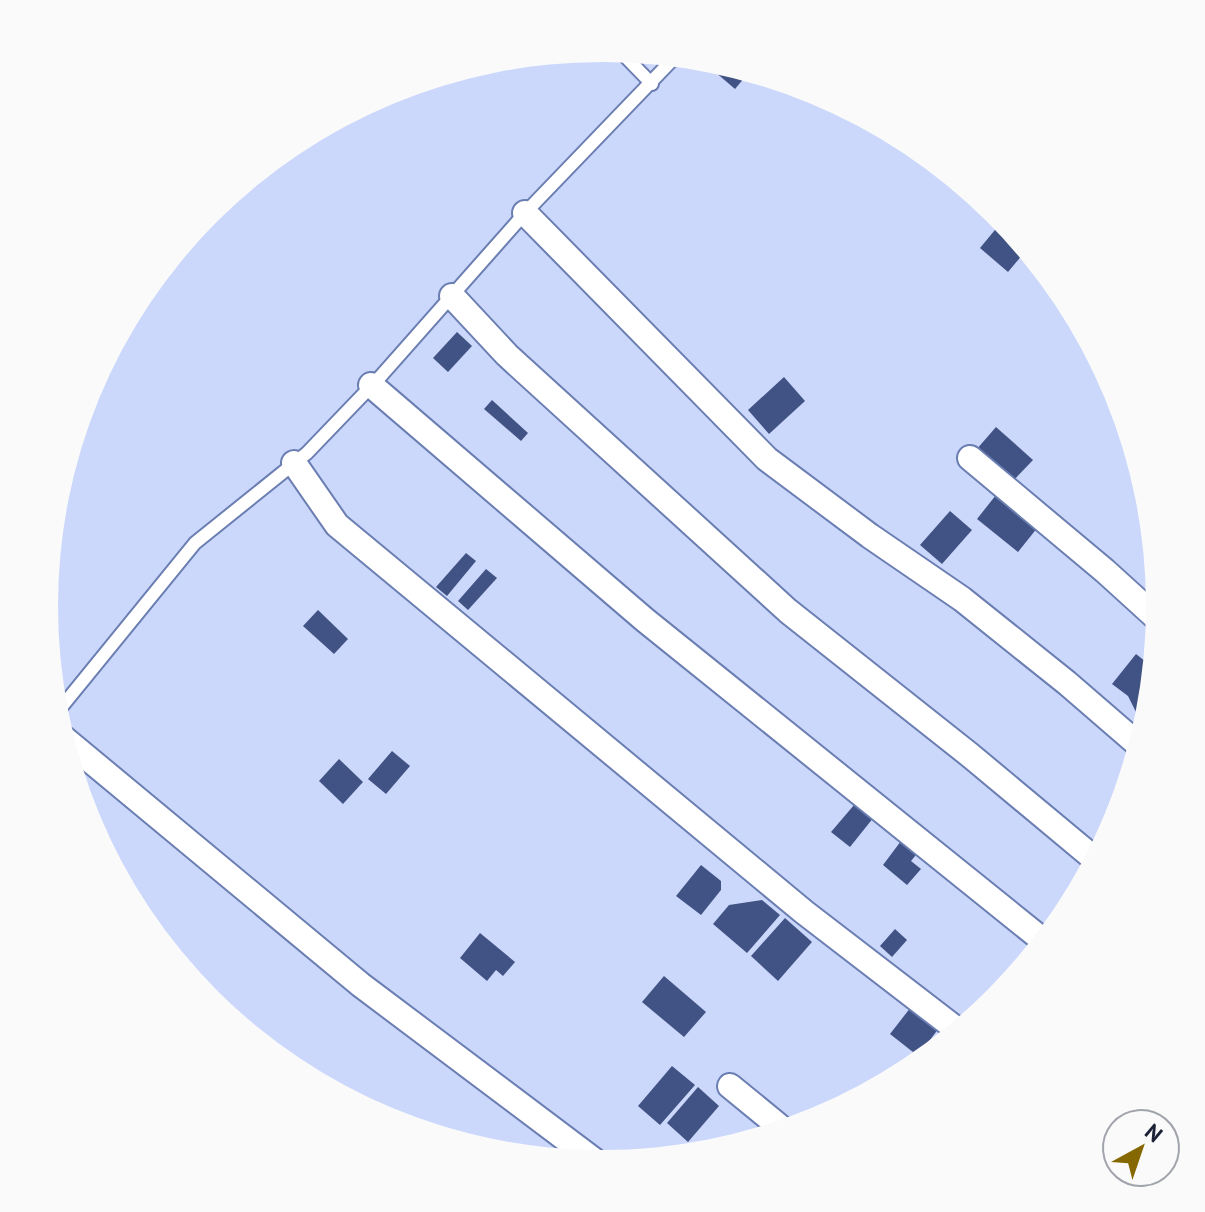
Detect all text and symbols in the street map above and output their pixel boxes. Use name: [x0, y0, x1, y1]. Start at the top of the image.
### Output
north arrow: [1101, 1108, 1181, 1188]
text: N: [1139, 1117, 1168, 1148]

